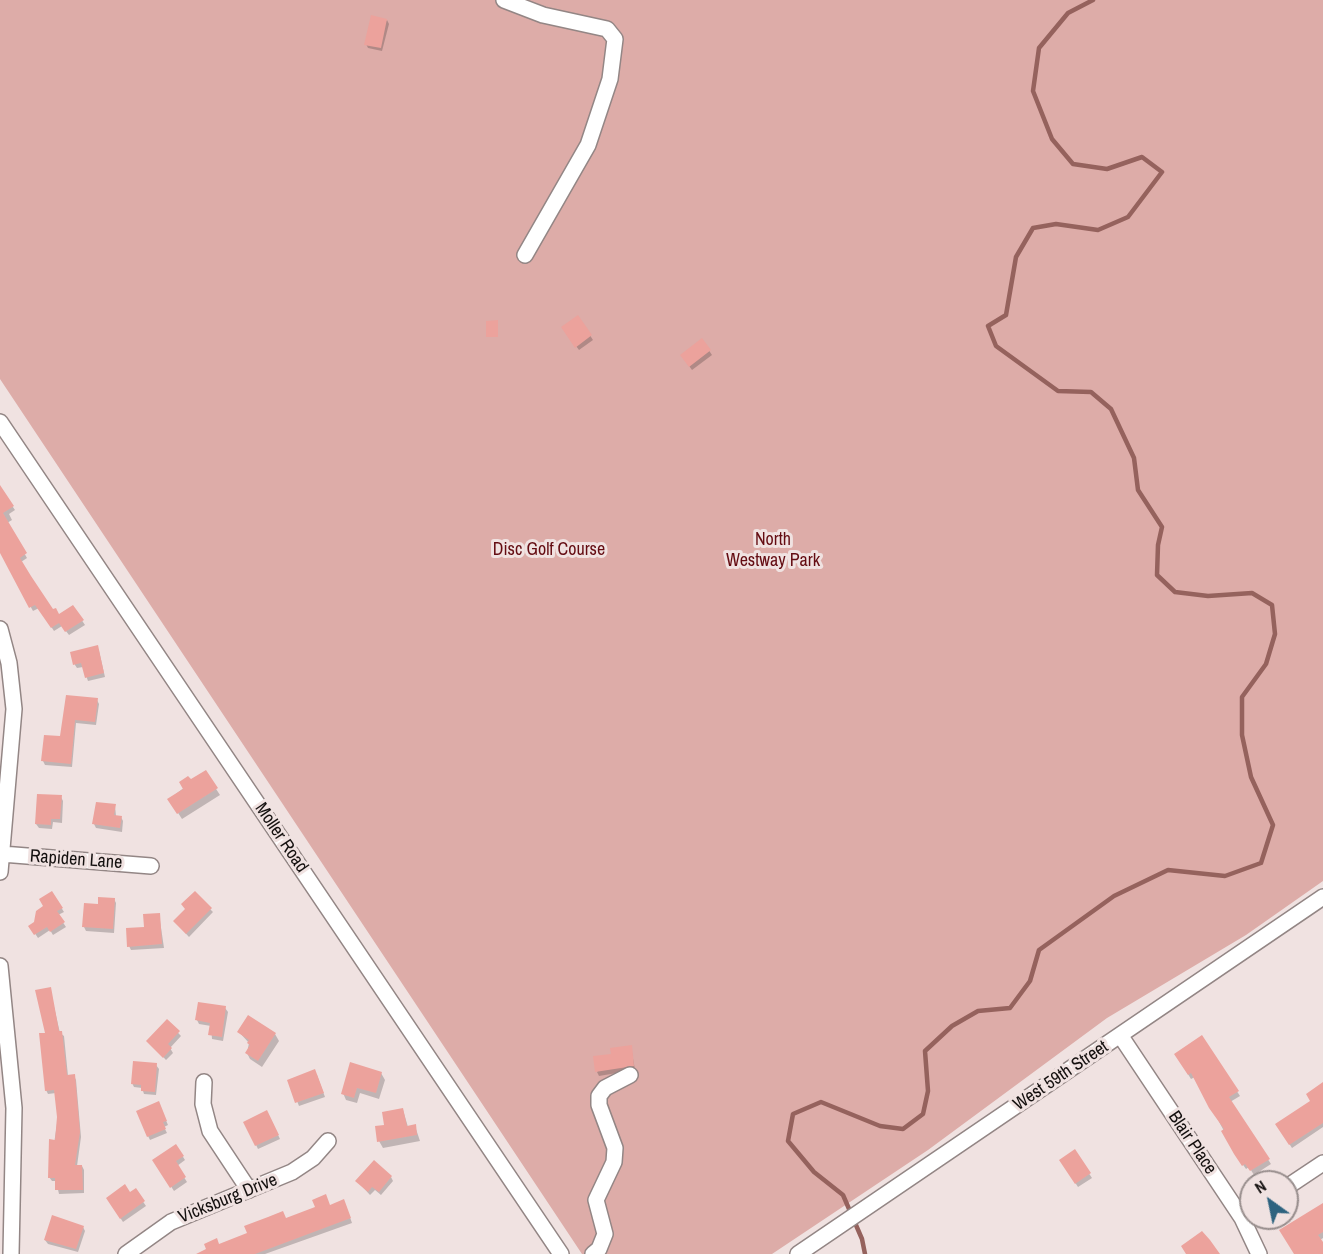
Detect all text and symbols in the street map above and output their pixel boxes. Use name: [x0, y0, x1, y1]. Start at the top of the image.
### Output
park label: North Westway Park: [726, 529, 820, 572]
park label: Disc Golf Course: [493, 539, 605, 561]
street label: Moller Road: [250, 799, 312, 877]
street label: Rapiden Lane: [29, 846, 123, 874]
street label: West 59th Street: [1009, 1036, 1113, 1116]
street label: Blair Place: [1163, 1107, 1221, 1179]
street label: Vicksburg Drive: [175, 1169, 281, 1229]
north arrow: [1239, 1170, 1299, 1230]
text: N: [1250, 1175, 1270, 1198]

